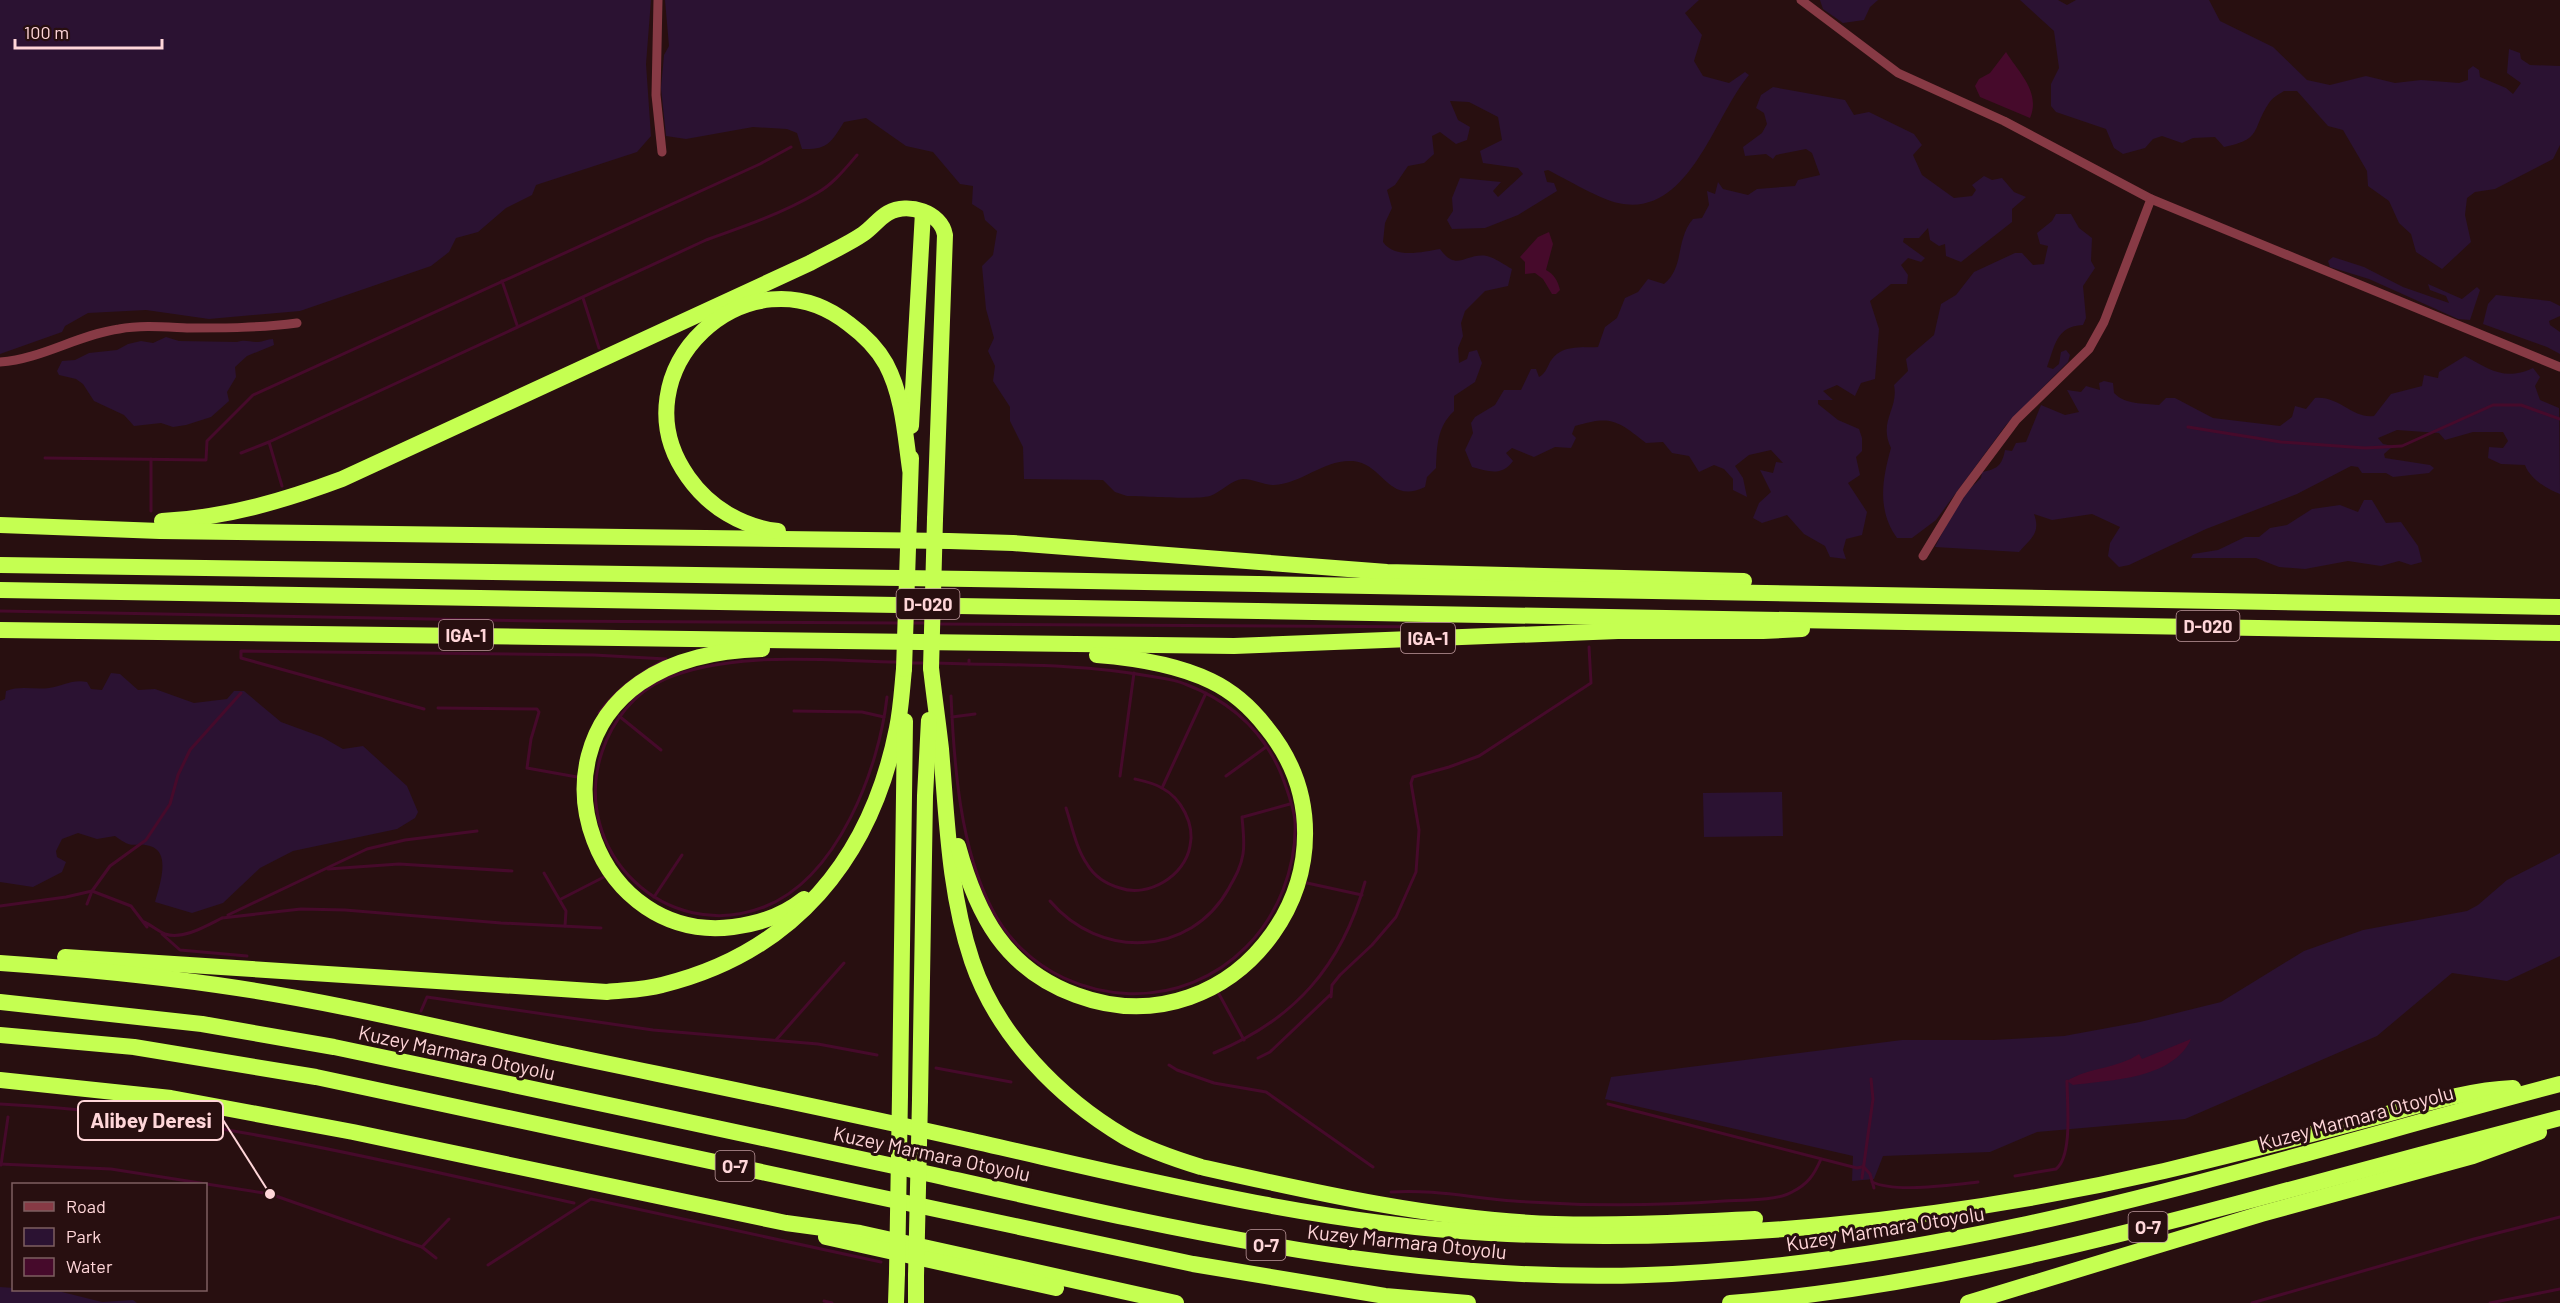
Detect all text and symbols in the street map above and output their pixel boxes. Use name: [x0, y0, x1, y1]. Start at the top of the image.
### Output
scale bar: [15, 12, 162, 50]
text: 100 m: [24, 21, 69, 43]
road number: D-020: [896, 589, 960, 619]
road number: D-020: [2176, 611, 2240, 641]
road number: IGA-1: [439, 620, 493, 650]
road number: IGA-1: [1401, 623, 1455, 653]
street label: Kuzey Marmara Otoyolu: [356, 1019, 558, 1085]
street label: Kuzey Marmara Otoyolu: [2256, 1079, 2456, 1155]
callout: Alibey Deresi: [78, 1101, 223, 1140]
text: Alibey Deresi: [90, 1107, 212, 1132]
street label: Kuzey Marmara Otoyolu: [831, 1120, 1033, 1186]
road number: O-7: [716, 1151, 754, 1181]
legend: [12, 1183, 207, 1291]
text: Road: [66, 1195, 106, 1217]
street label: Kuzey Marmara Otoyolu: [1784, 1200, 1986, 1256]
road number: O-7: [2128, 1212, 2168, 1242]
street label: Kuzey Marmara Otoyolu: [1306, 1219, 1508, 1263]
text: Park: [66, 1225, 101, 1247]
road number: O-7: [1246, 1230, 1286, 1260]
text: Water: [66, 1255, 113, 1277]

